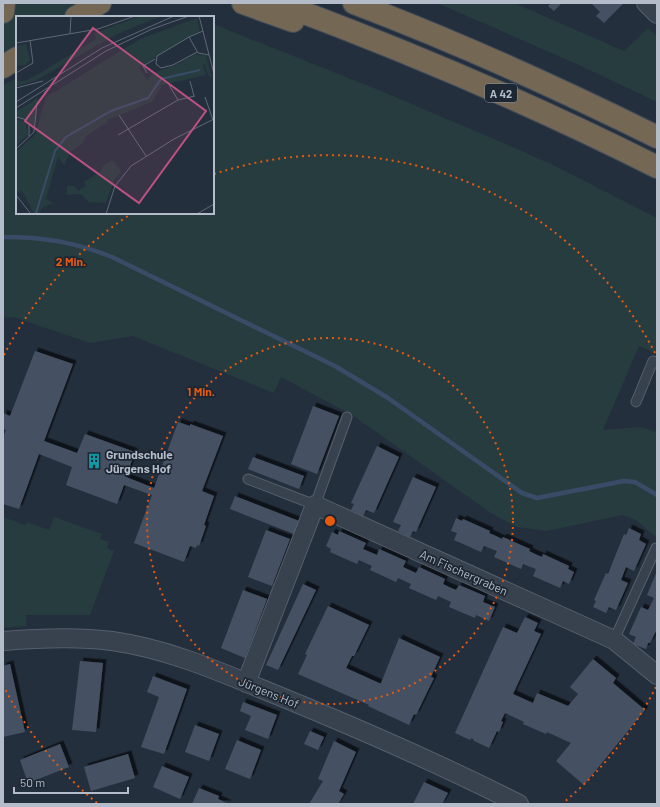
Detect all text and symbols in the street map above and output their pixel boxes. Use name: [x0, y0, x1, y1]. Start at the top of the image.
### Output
inset map: [16, 16, 214, 214]
road number: A 42: [485, 84, 517, 102]
text: 2 Min.: [56, 254, 86, 268]
text: 1 Min.: [187, 384, 215, 398]
place label: Grundschule Jürgens Hof: [106, 447, 173, 475]
building icon: Grundschule Jürgens Hof: [85, 452, 103, 470]
centre of rings: [323, 514, 337, 528]
street label: Am Fischergraben: [418, 546, 510, 598]
street label: Jürgens Hof: [237, 674, 301, 710]
scale bar: [14, 769, 128, 795]
text: 50 m: [20, 775, 45, 789]

